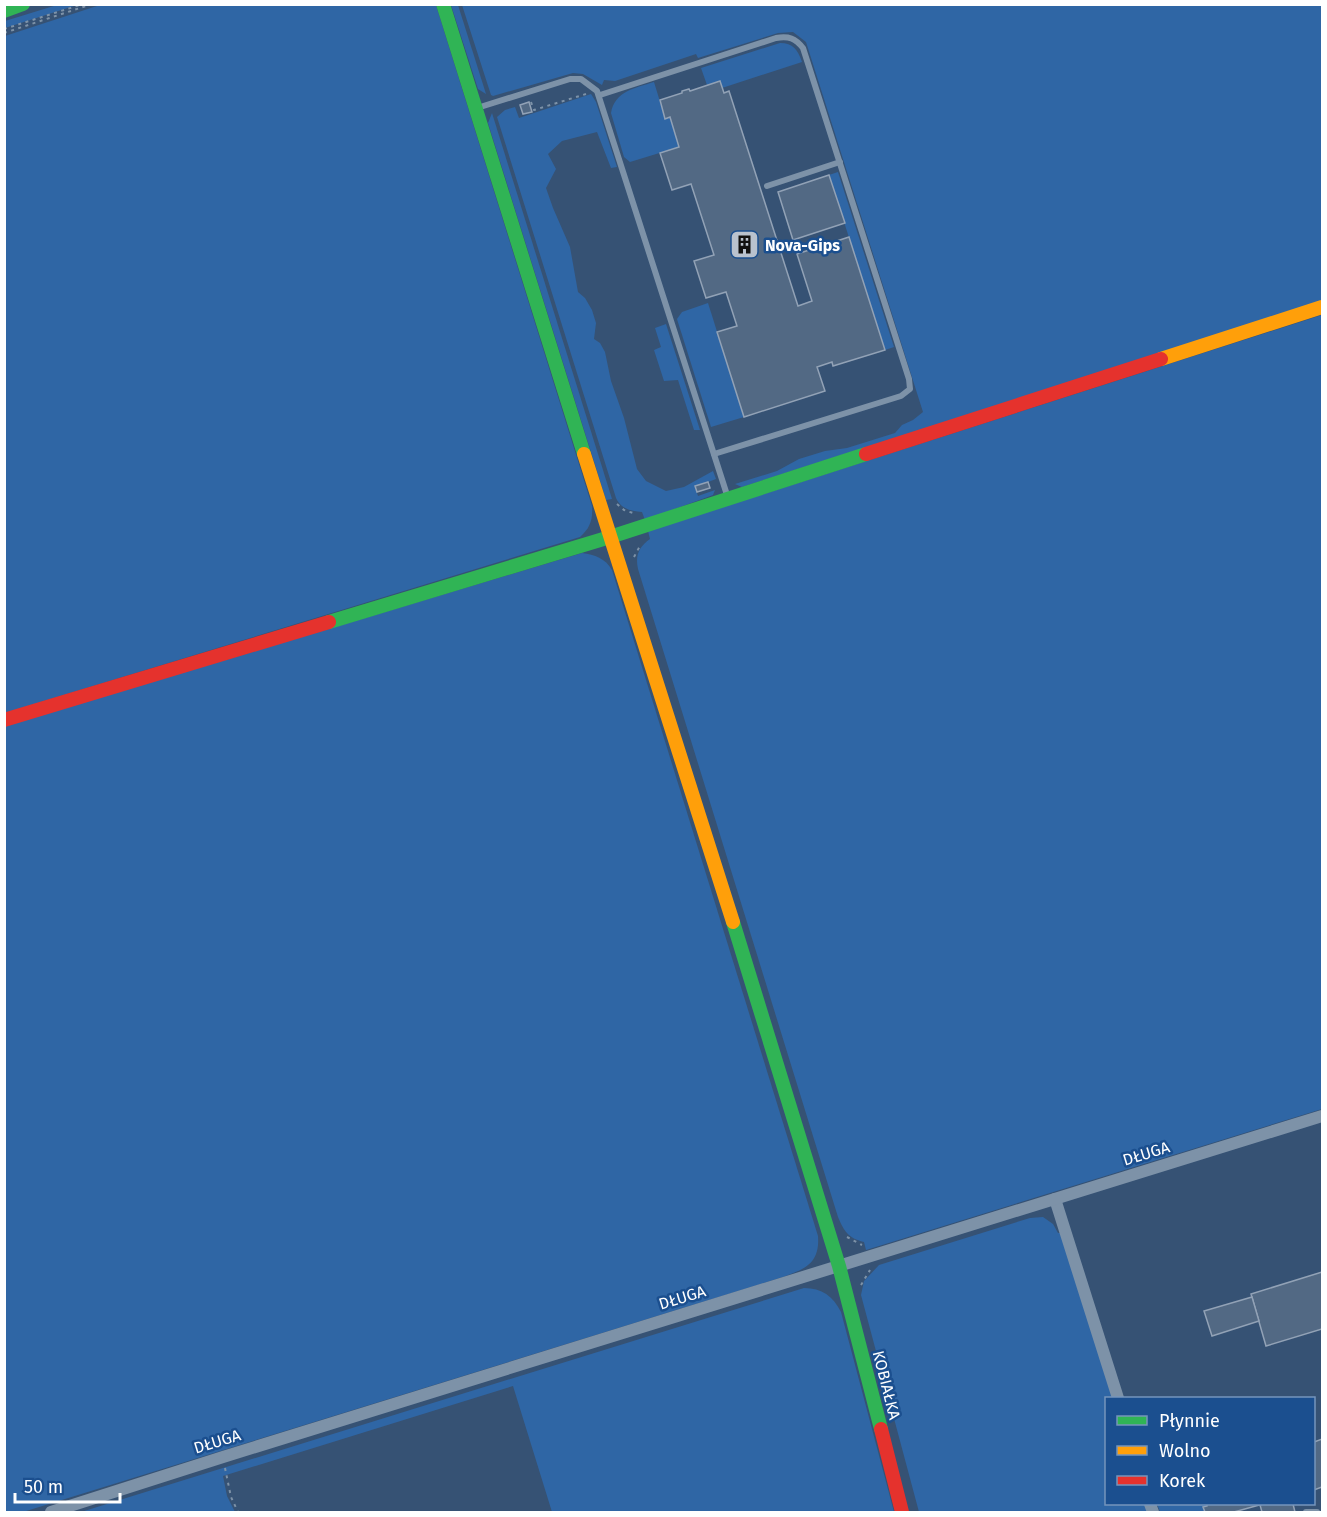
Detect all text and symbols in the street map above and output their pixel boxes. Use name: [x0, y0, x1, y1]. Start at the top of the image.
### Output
building icon: Nova-Gips: [728, 229, 760, 261]
place label: Nova-Gips: [765, 236, 840, 255]
street label: DŁUGA: [1120, 1137, 1173, 1170]
street label: DŁUGA: [656, 1281, 709, 1314]
street label: KOBIAŁKA: [869, 1349, 904, 1423]
legend: [1105, 1397, 1315, 1505]
text: Płynnie: [1159, 1410, 1220, 1432]
street label: DŁUGA: [191, 1425, 244, 1458]
text: Wolno: [1159, 1440, 1211, 1462]
scale bar: [15, 1466, 120, 1504]
text: Korek: [1159, 1470, 1206, 1492]
text: 50 m: [24, 1476, 63, 1498]

